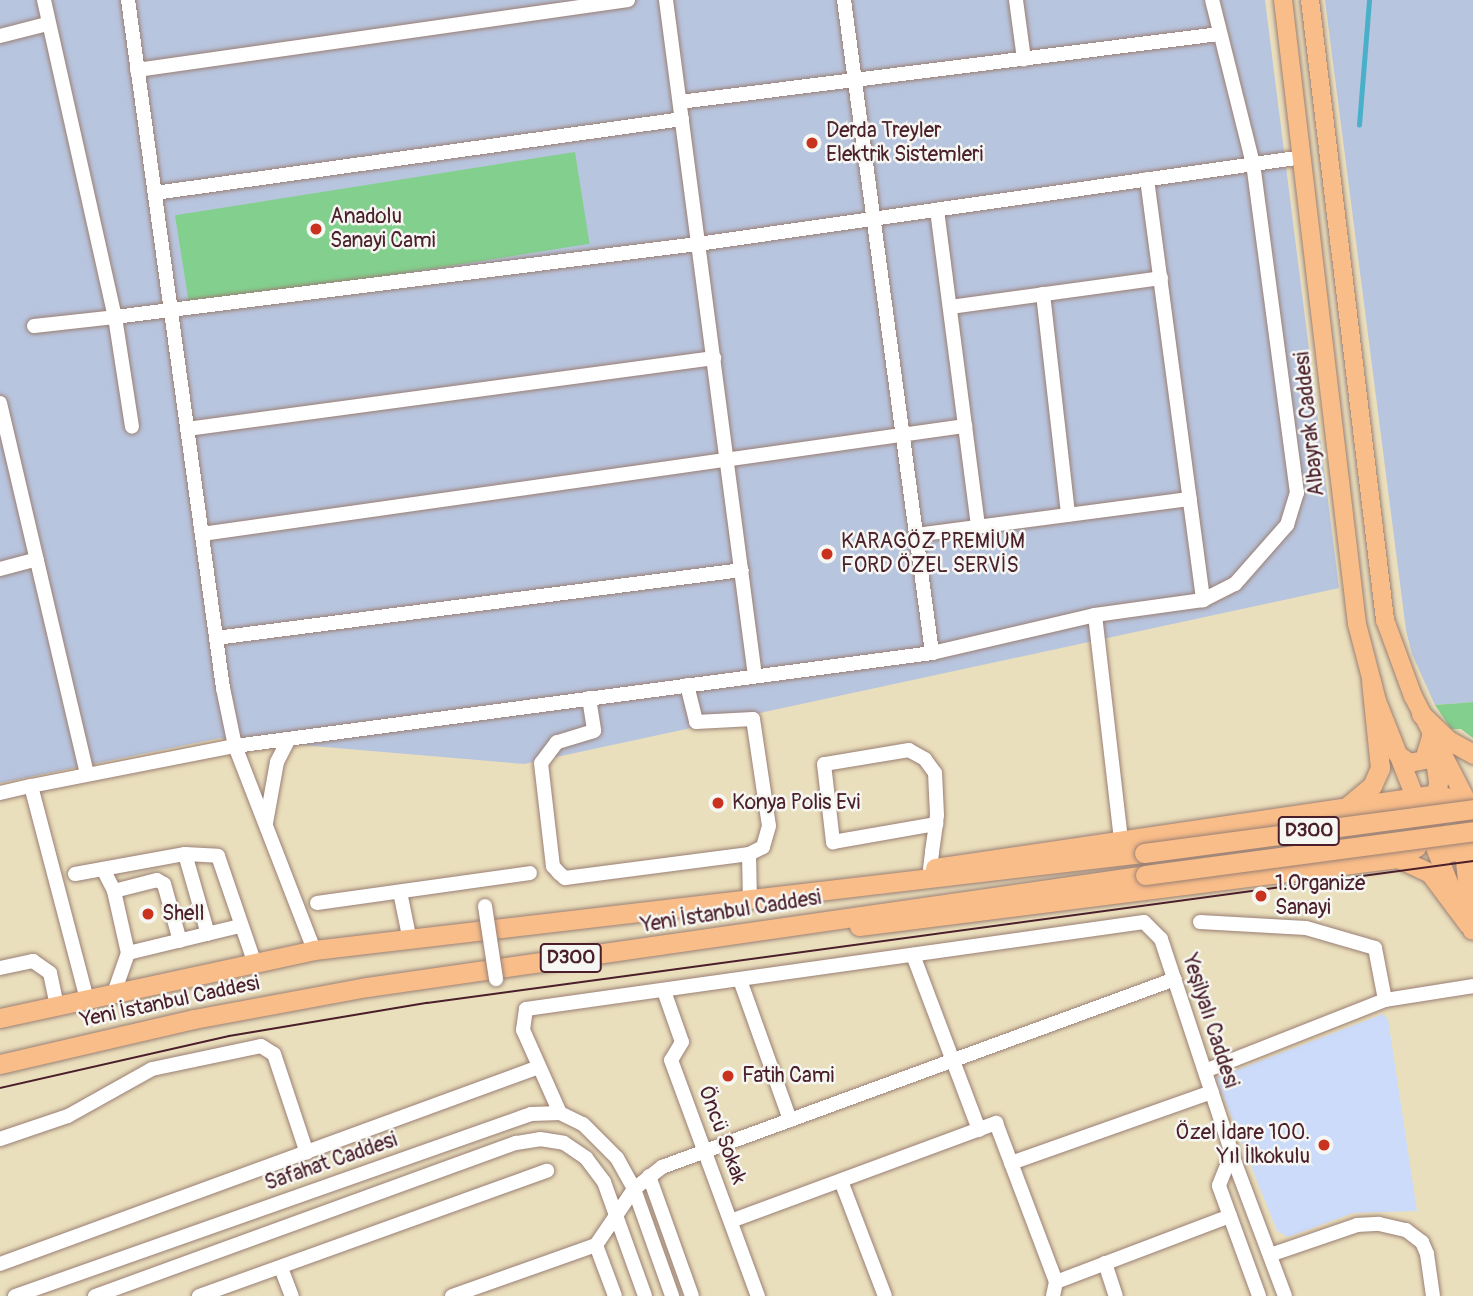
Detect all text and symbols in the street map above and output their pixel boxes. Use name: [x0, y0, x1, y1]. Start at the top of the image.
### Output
place label: Derda Treyler Elektrik Sistemleri: [826, 118, 983, 168]
marker: Derda Treyler Elektrik Sistemleri: [804, 135, 820, 151]
place label: Anadolu Sanayi Cami: [330, 204, 435, 254]
marker: Anadolu Sanayi Cami: [308, 221, 324, 237]
street label: Albayrak Caddesi: [1290, 350, 1330, 498]
place label: KARAGÖZ PREMİUM FORD ÖZEL SERVİS: [841, 529, 1025, 579]
marker: KARAGÖZ PREMİUM FORD ÖZEL SERVİS: [819, 546, 835, 562]
place label: Konya Polis Evi: [732, 790, 860, 816]
marker: Konya Polis Evi: [710, 795, 726, 811]
road number: D300: [1278, 816, 1340, 846]
place label: 1.Organize Sanayi: [1275, 871, 1365, 921]
street label: Yeni İstanbul Caddesi: [639, 885, 823, 939]
marker: 1.Organize Sanayi: [1253, 888, 1269, 904]
place label: Shell: [162, 901, 204, 927]
marker: Shell: [140, 906, 156, 922]
road number: D300: [540, 942, 602, 974]
street label: Yeşilyalı Caddesi: [1176, 951, 1244, 1091]
street label: Yeni İstanbul Caddesi: [78, 971, 262, 1033]
place label: Fatih Cami: [742, 1063, 834, 1089]
marker: Fatih Cami: [720, 1068, 736, 1084]
street label: Öncü Sokak: [693, 1082, 751, 1188]
place label: Özel İdare 100. Yıl İlkokulu: [1176, 1120, 1310, 1170]
street label: Safahat Caddesi: [261, 1128, 401, 1196]
marker: Özel İdare 100. Yıl İlkokulu: [1316, 1137, 1332, 1153]

